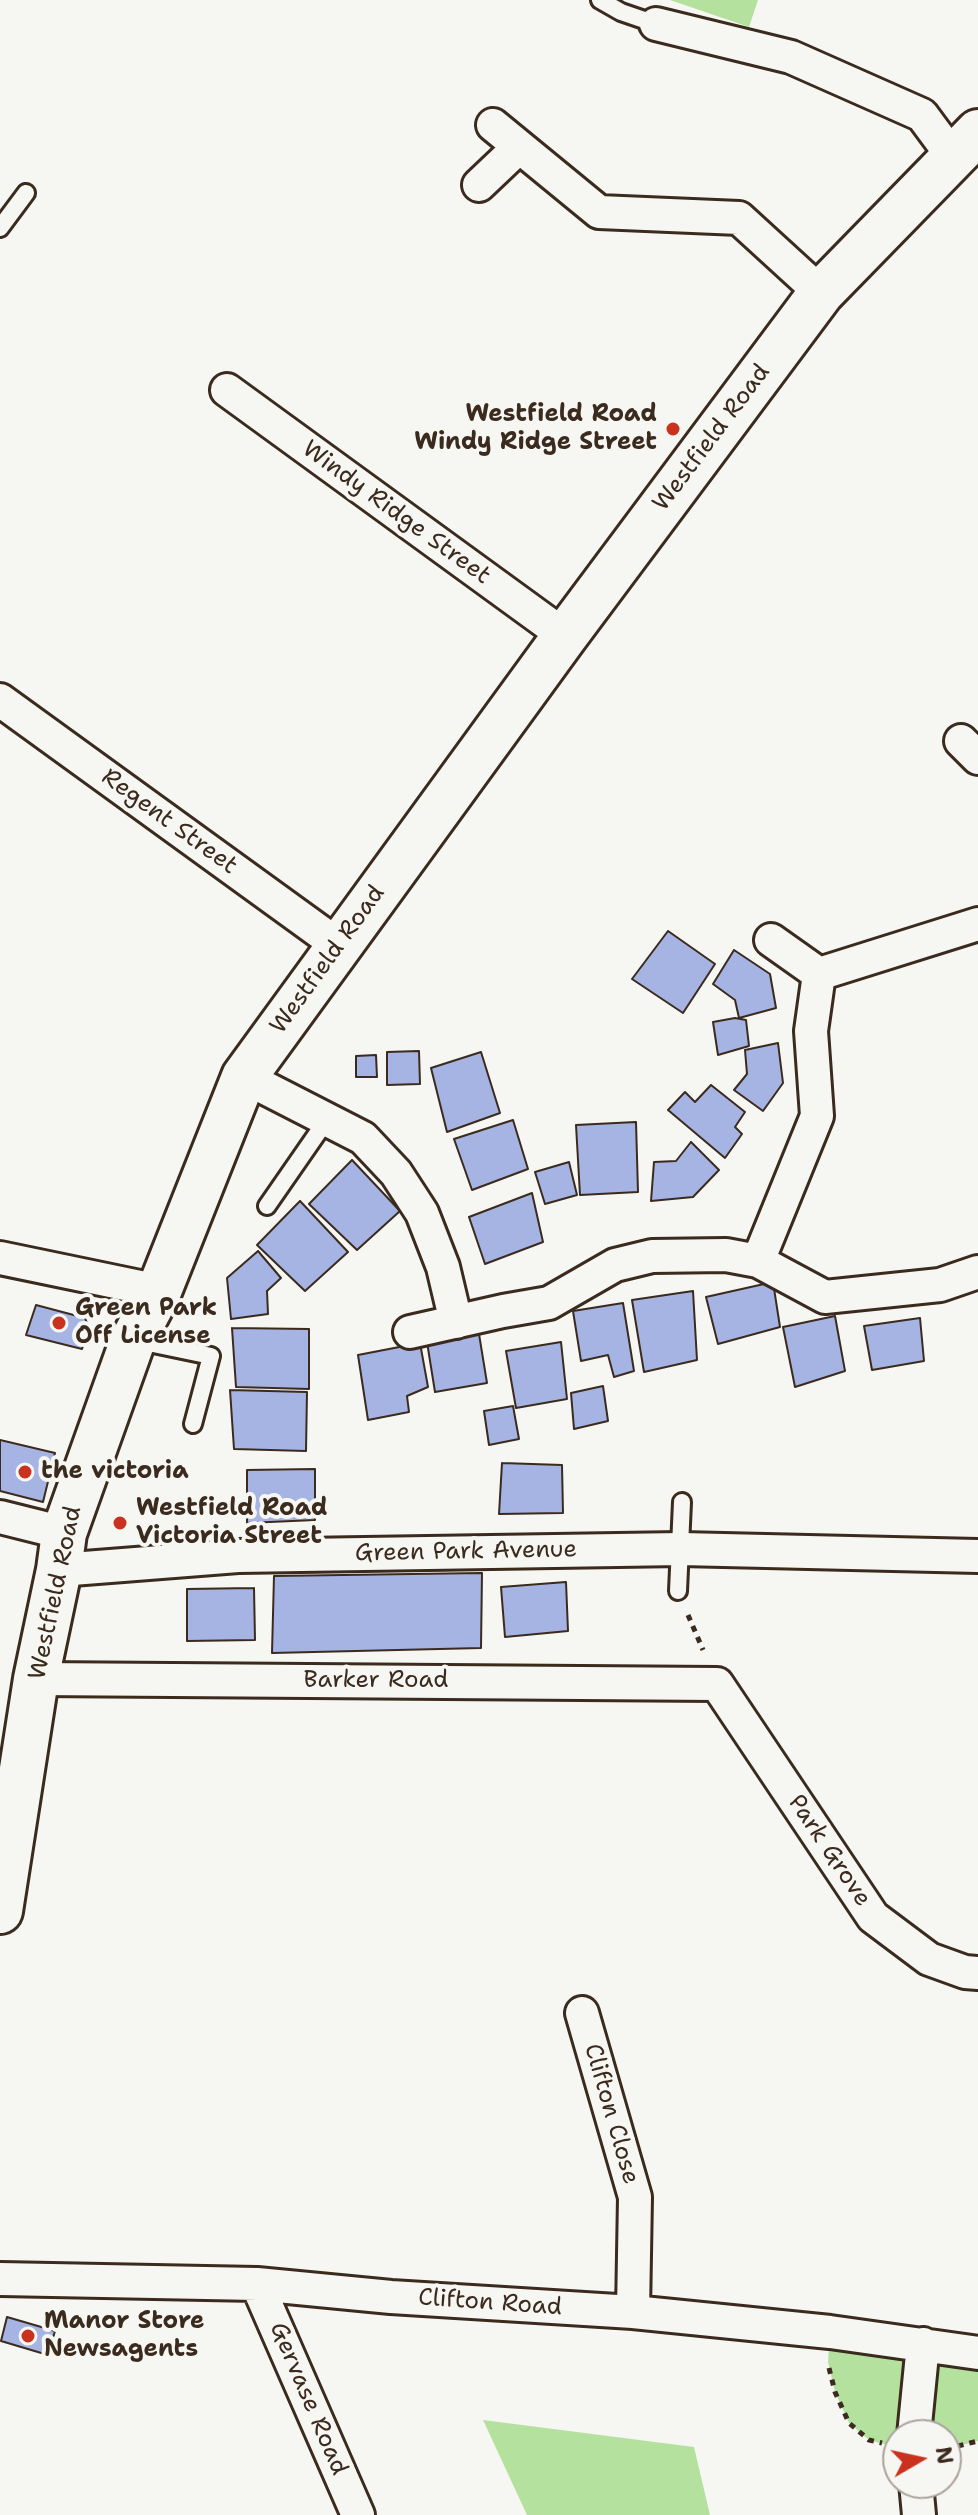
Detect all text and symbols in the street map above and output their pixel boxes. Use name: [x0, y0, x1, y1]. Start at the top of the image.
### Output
street label: Westfield Road: [647, 359, 777, 517]
place label: Westfield Road Windy Ridge Street: [414, 401, 657, 457]
marker: Westfield Road Windy Ridge Street: [664, 420, 682, 438]
street label: Windy Ridge Street: [296, 435, 496, 591]
street label: Regent Street: [95, 763, 243, 881]
street label: Westfield Road: [264, 880, 392, 1040]
place label: Green Park Off License: [75, 1295, 217, 1351]
marker: Green Park Off License: [50, 1314, 68, 1332]
place label: the victoria: [41, 1458, 189, 1486]
marker: the victoria: [16, 1463, 34, 1481]
place label: Westfield Road Victoria Street: [136, 1495, 328, 1551]
street label: Westfield Road: [24, 1504, 88, 1682]
marker: Westfield Road Victoria Street: [111, 1514, 129, 1532]
street label: Green Park Avenue: [355, 1536, 577, 1568]
street label: Barker Road: [304, 1667, 448, 1695]
street label: Park Grove: [781, 1790, 877, 1912]
street label: Clifton Close: [577, 2041, 645, 2187]
street label: Clifton Road: [417, 2284, 563, 2322]
place label: Manor Store Newsagents: [44, 2308, 204, 2364]
street label: Gervase Road: [263, 2318, 353, 2480]
marker: Manor Store Newsagents: [19, 2327, 37, 2345]
north arrow: [882, 2419, 962, 2499]
text: N: [929, 2445, 960, 2466]

